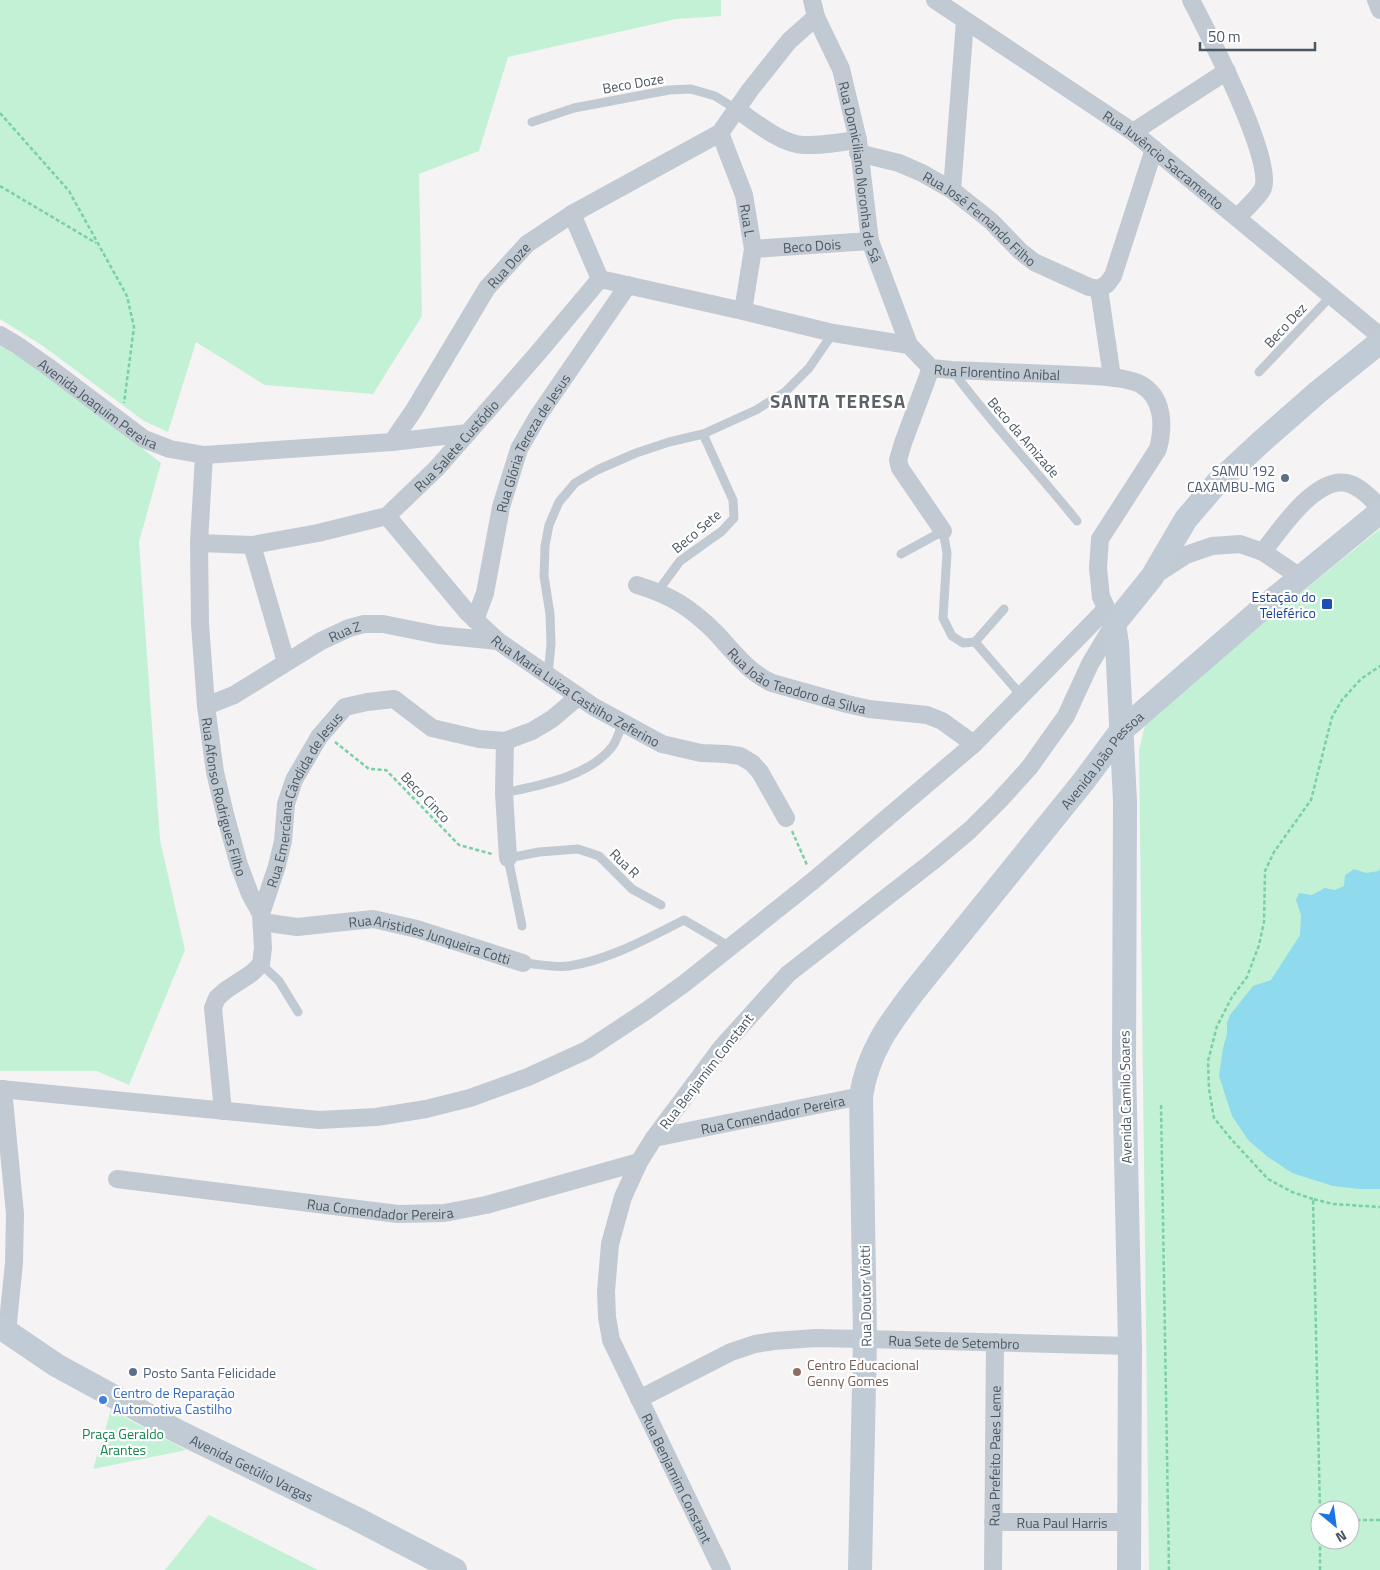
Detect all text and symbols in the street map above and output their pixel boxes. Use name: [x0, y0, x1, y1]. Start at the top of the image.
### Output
scale bar: [1200, 20, 1315, 52]
text: 50 m: [1208, 25, 1241, 48]
street label: Beco Doze: [601, 67, 665, 99]
street label: Rua Domiciliano Noronha de Sá: [834, 79, 888, 266]
street label: Rua Juvêncio Sacramento: [1099, 104, 1229, 214]
street label: Rua José Fernando Filho: [919, 165, 1041, 271]
street label: Rua L: [735, 202, 761, 238]
street label: Beco Dois: [782, 233, 842, 257]
street label: Rua Doze: [482, 237, 535, 293]
street label: Beco Dez: [1259, 298, 1311, 352]
street label: Avenida Joaquim Pereira: [35, 353, 161, 454]
street label: Rua Florentino Anibal: [933, 358, 1060, 385]
street label: Rua Glória Tereza de Jesus: [490, 369, 575, 514]
district label: SANTA TERESA: [770, 386, 906, 415]
street label: Beco da Amizade: [983, 392, 1065, 482]
street label: Rua Salete Custódio: [409, 395, 503, 496]
place label: SAMU 192 CAXAMBU-MG: [1187, 460, 1275, 497]
marker: SAMU 192 CAXAMBU-MG: [1279, 472, 1291, 484]
street label: Beco Sete: [667, 504, 725, 558]
place label: Estação do Teleférico: [1251, 586, 1316, 623]
marker: Estação do Teleférico: [1320, 597, 1334, 611]
street label: Rua Z: [324, 615, 363, 647]
street label: Rua Maria Luiza Castilho Zeferino: [487, 630, 664, 752]
street label: Rua João Teodoro da Silva: [723, 642, 868, 719]
street label: Avenida João Pessoa: [1055, 706, 1148, 813]
street label: Rua Emercíana Cândida de Jesus: [260, 707, 347, 890]
street label: Rua Afonso Rodrigues Filho: [197, 716, 253, 879]
street label: Beco Cinco: [396, 767, 456, 827]
street label: Rua R: [605, 843, 645, 883]
street label: Rua Aristides Junqueira Cotti: [347, 908, 514, 969]
street label: Rua Benjamim Constant: [654, 1008, 758, 1133]
street label: Avenida Camilo Soares: [1113, 1030, 1137, 1164]
street label: Rua Comendador Pereira: [699, 1089, 847, 1139]
street label: Rua Comendador Pereira: [306, 1192, 455, 1225]
street label: Rua Doutor Viotti: [854, 1245, 876, 1347]
street label: Rua Sete de Setembro: [888, 1329, 1020, 1354]
place label: Centro Educacional Genny Gomes: [807, 1354, 919, 1391]
place label: Posto Santa Felicidade: [143, 1362, 276, 1383]
marker: Posto Santa Felicidade: [127, 1366, 139, 1378]
marker: Centro Educacional Genny Gomes: [791, 1366, 803, 1378]
place label: Centro de Reparação Automotiva Castilho: [113, 1382, 235, 1419]
street label: Rua Prefeito Paes Leme: [983, 1386, 1005, 1526]
marker: Centro de Reparação Automotiva Castilho: [97, 1394, 109, 1406]
street label: Rua Benjamim Constant: [637, 1409, 718, 1547]
park label: Praça Geraldo Arantes: [82, 1423, 164, 1460]
street label: Avenida Getúlio Vargas: [187, 1429, 317, 1507]
north arrow: [1310, 1500, 1360, 1550]
street label: Rua Paul Harris: [1017, 1512, 1107, 1533]
text: N: [1332, 1525, 1351, 1548]

